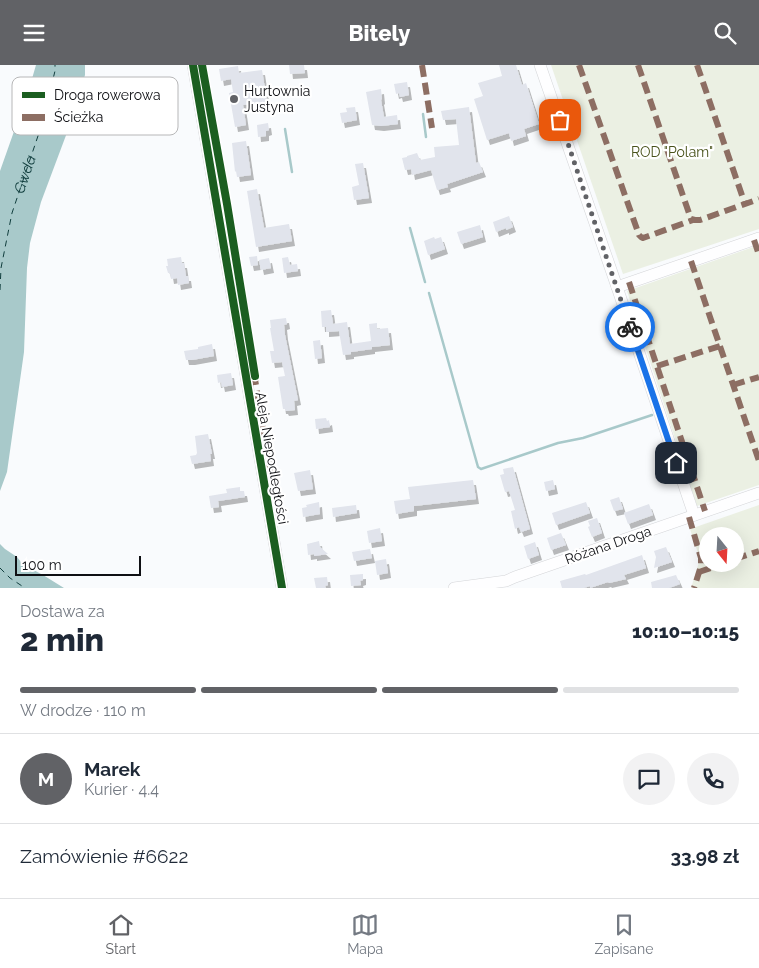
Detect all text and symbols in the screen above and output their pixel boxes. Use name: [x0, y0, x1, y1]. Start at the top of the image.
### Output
icon: menu: [20, 19, 48, 47]
icon: search: [711, 19, 739, 47]
text: Bitely: [349, 20, 410, 46]
legend: [12, 77, 178, 135]
place label: Hurtownia Justyna: [244, 83, 310, 115]
text: Droga rowerowa: [54, 87, 161, 103]
marker: Hurtownia Justyna: [228, 93, 240, 105]
pin: [539, 99, 581, 141]
icon: bag: [546, 106, 574, 134]
text: Ścieżka: [54, 108, 103, 125]
park label: ROD "Polam": [631, 144, 713, 160]
water label: Gwda: [10, 153, 40, 196]
courier: [605, 302, 655, 352]
icon: bike: [616, 313, 644, 341]
street label: Aleja Niepodległości: [252, 391, 292, 525]
pin: [655, 442, 697, 484]
icon: home: [662, 449, 690, 477]
street label: Różana Droga: [563, 523, 653, 567]
north arrow: [699, 527, 744, 573]
map controls: [699, 527, 744, 572]
scale bar: [15, 553, 141, 576]
text: 100 m: [22, 557, 62, 573]
text: Dostawa za: [20, 602, 105, 621]
text: 10:10–10:15: [632, 620, 739, 642]
text: 2 min: [20, 621, 104, 658]
text: W drodze · 110 m: [20, 701, 146, 720]
button: chat: [623, 753, 675, 805]
button: phone: [687, 753, 739, 805]
text: Marek: [84, 758, 140, 780]
text: M: [38, 768, 54, 790]
text: Kurier · 4.4: [84, 780, 159, 799]
text: Zamówienie #6622: [20, 845, 188, 867]
text: 33.98 zł: [670, 845, 739, 867]
tab: Start: [106, 911, 136, 957]
tab: Mapa: [347, 911, 383, 957]
tab: Zapisane: [594, 911, 653, 957]

